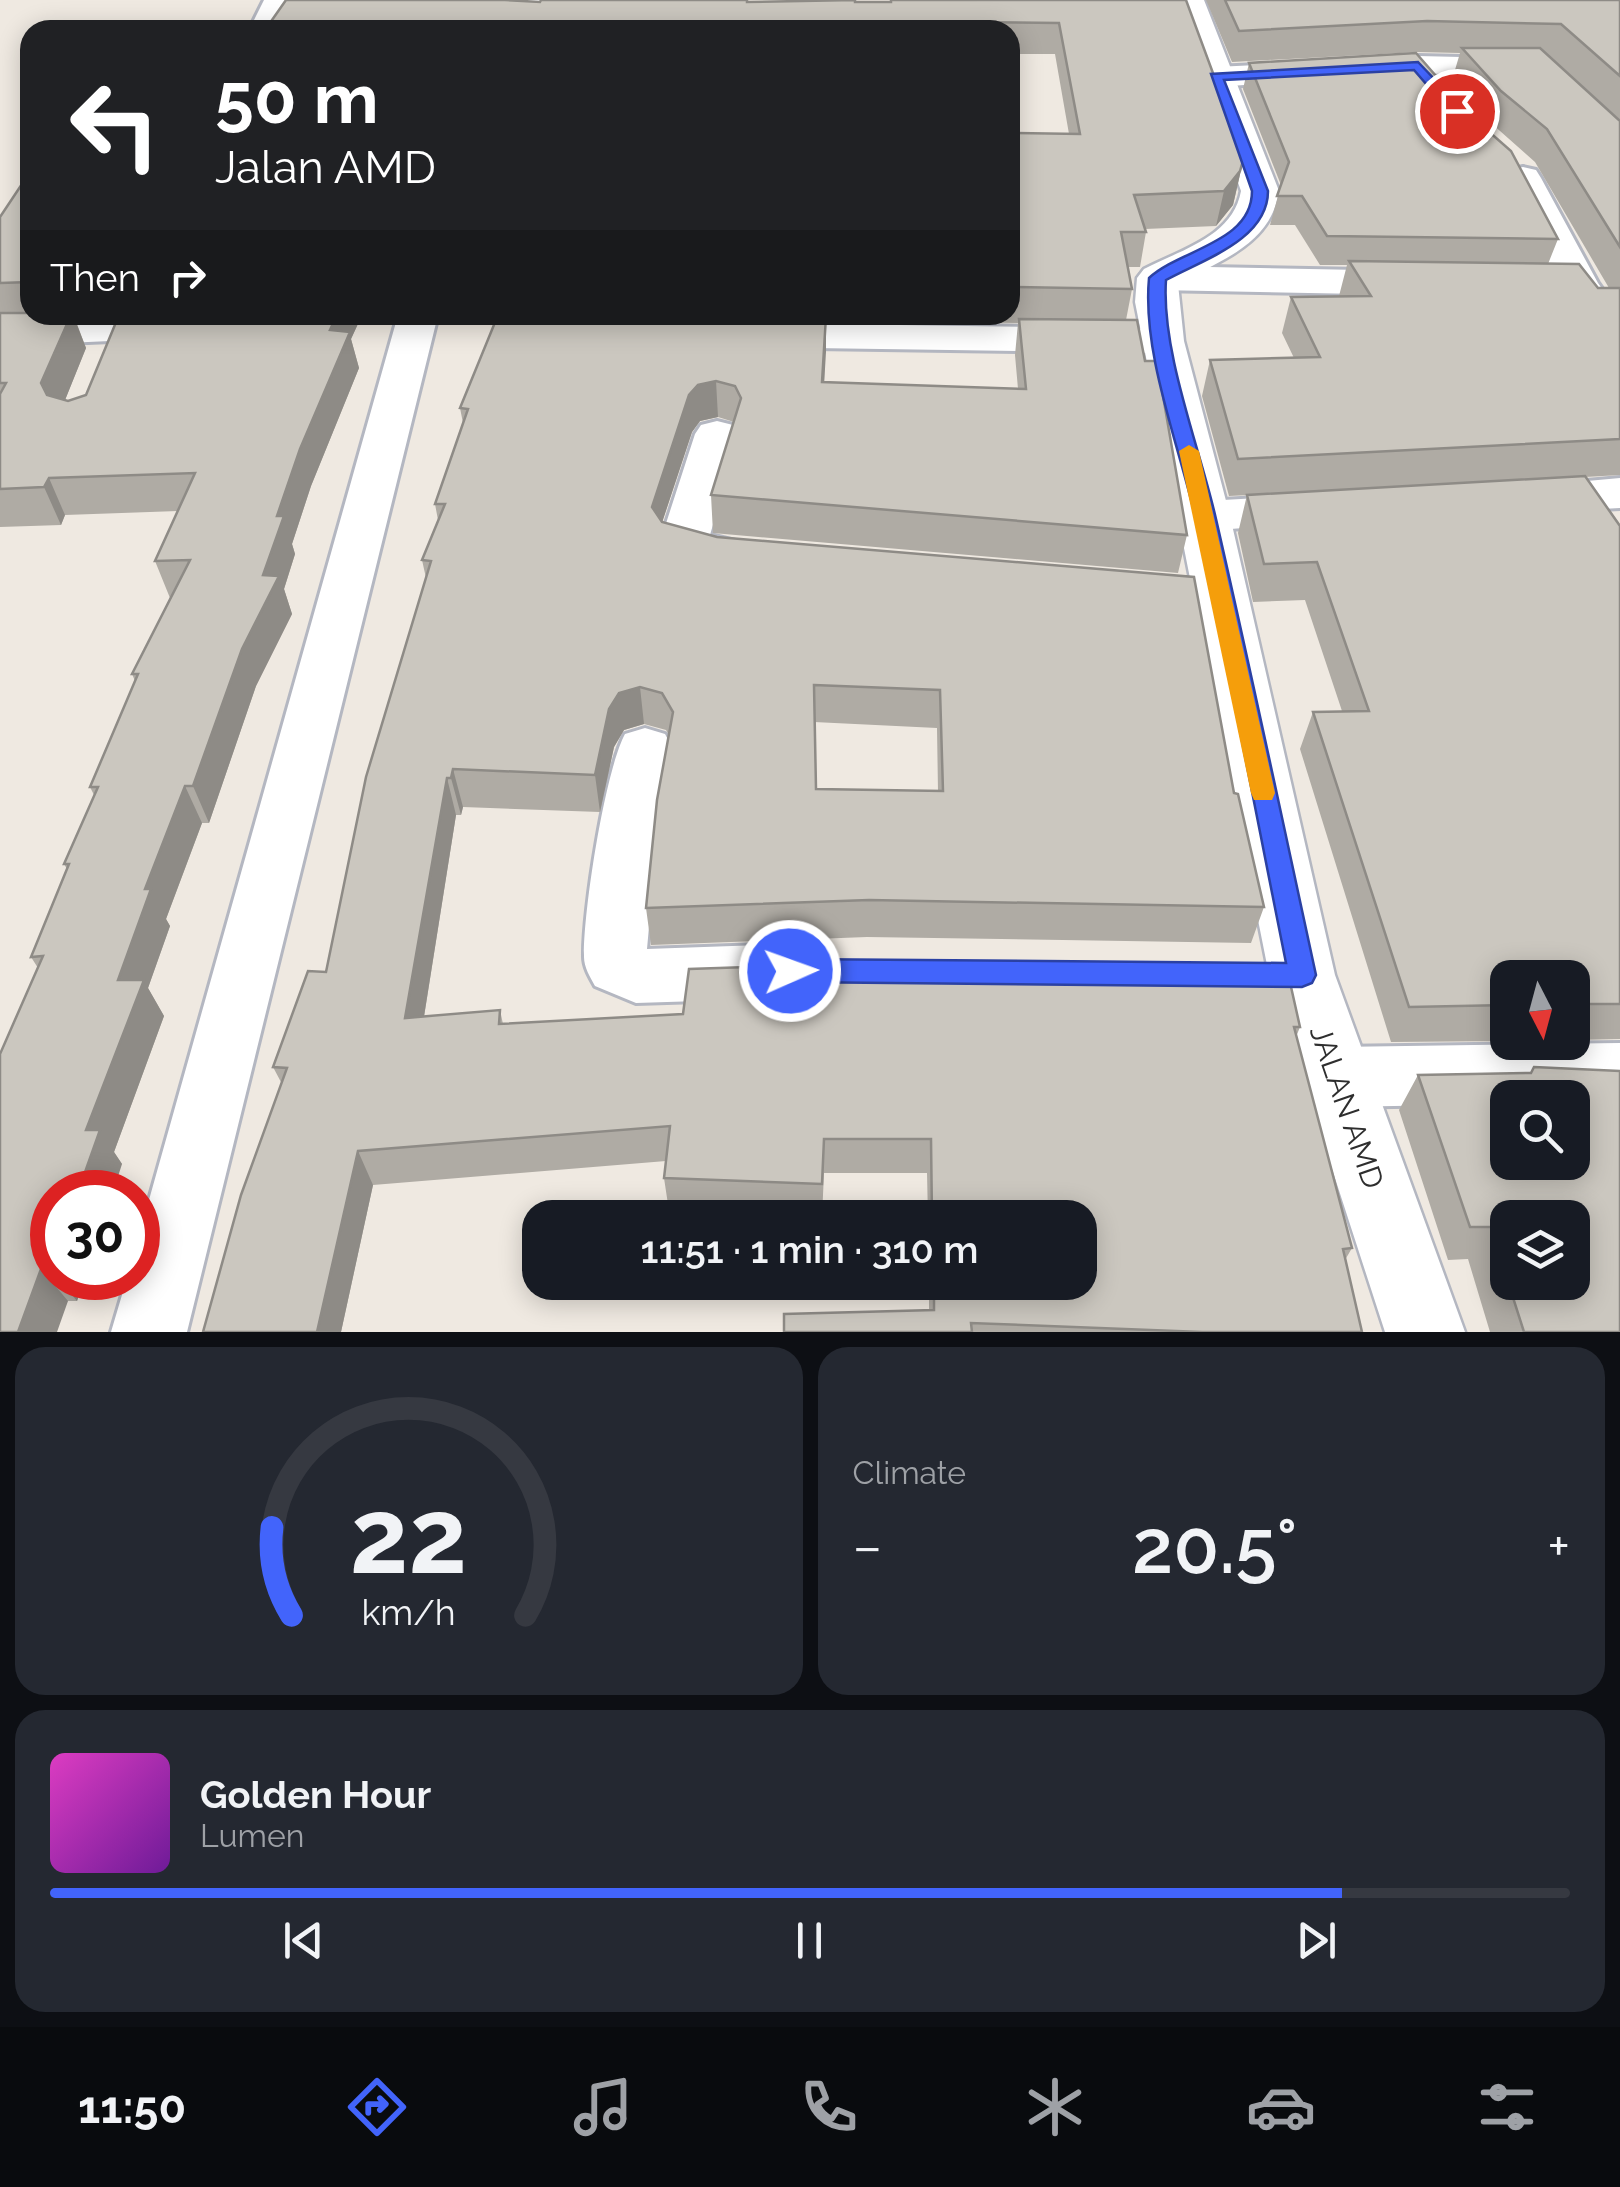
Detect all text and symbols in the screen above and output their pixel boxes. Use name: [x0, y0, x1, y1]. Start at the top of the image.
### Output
text: 50 m: [215, 57, 379, 139]
icon: left: [50, 60, 180, 190]
pin: [1415, 69, 1500, 154]
icon: arrive: [1430, 84, 1485, 139]
text: Jalan AMD: [215, 141, 436, 194]
icon: right: [160, 250, 215, 305]
text: Then: [50, 255, 140, 300]
position arrow: [738, 919, 842, 1023]
north arrow: [1490, 960, 1590, 1060]
map controls: [1490, 960, 1590, 1300]
street label: JALAN AMD: [1303, 1021, 1391, 1193]
button: search: [1490, 1080, 1590, 1180]
speed limit sign: 30: [30, 1170, 160, 1300]
button: layers: [1490, 1200, 1590, 1300]
text: 11:51 · 1 min · 310 m: [641, 1227, 978, 1272]
text: Climate: [853, 1454, 966, 1491]
text: 22: [350, 1475, 467, 1597]
text: 20.5°: [1132, 1502, 1297, 1591]
text: −: [853, 1514, 882, 1579]
text: +: [1547, 1514, 1570, 1579]
text: km/h: [362, 1591, 456, 1633]
text: Golden Hour: [200, 1772, 431, 1817]
text: Lumen: [200, 1817, 304, 1854]
icon: previous: [276, 1913, 331, 1968]
icon: pause: [782, 1913, 837, 1968]
icon: next: [1289, 1913, 1344, 1968]
icon: directions: [342, 2072, 412, 2142]
icon: music: [568, 2072, 638, 2142]
icon: phone: [794, 2072, 864, 2142]
icon: climate: [1020, 2072, 1090, 2142]
icon: car: [1246, 2072, 1316, 2142]
icon: filters: [1472, 2072, 1542, 2142]
text: 11:50: [78, 2081, 186, 2134]

